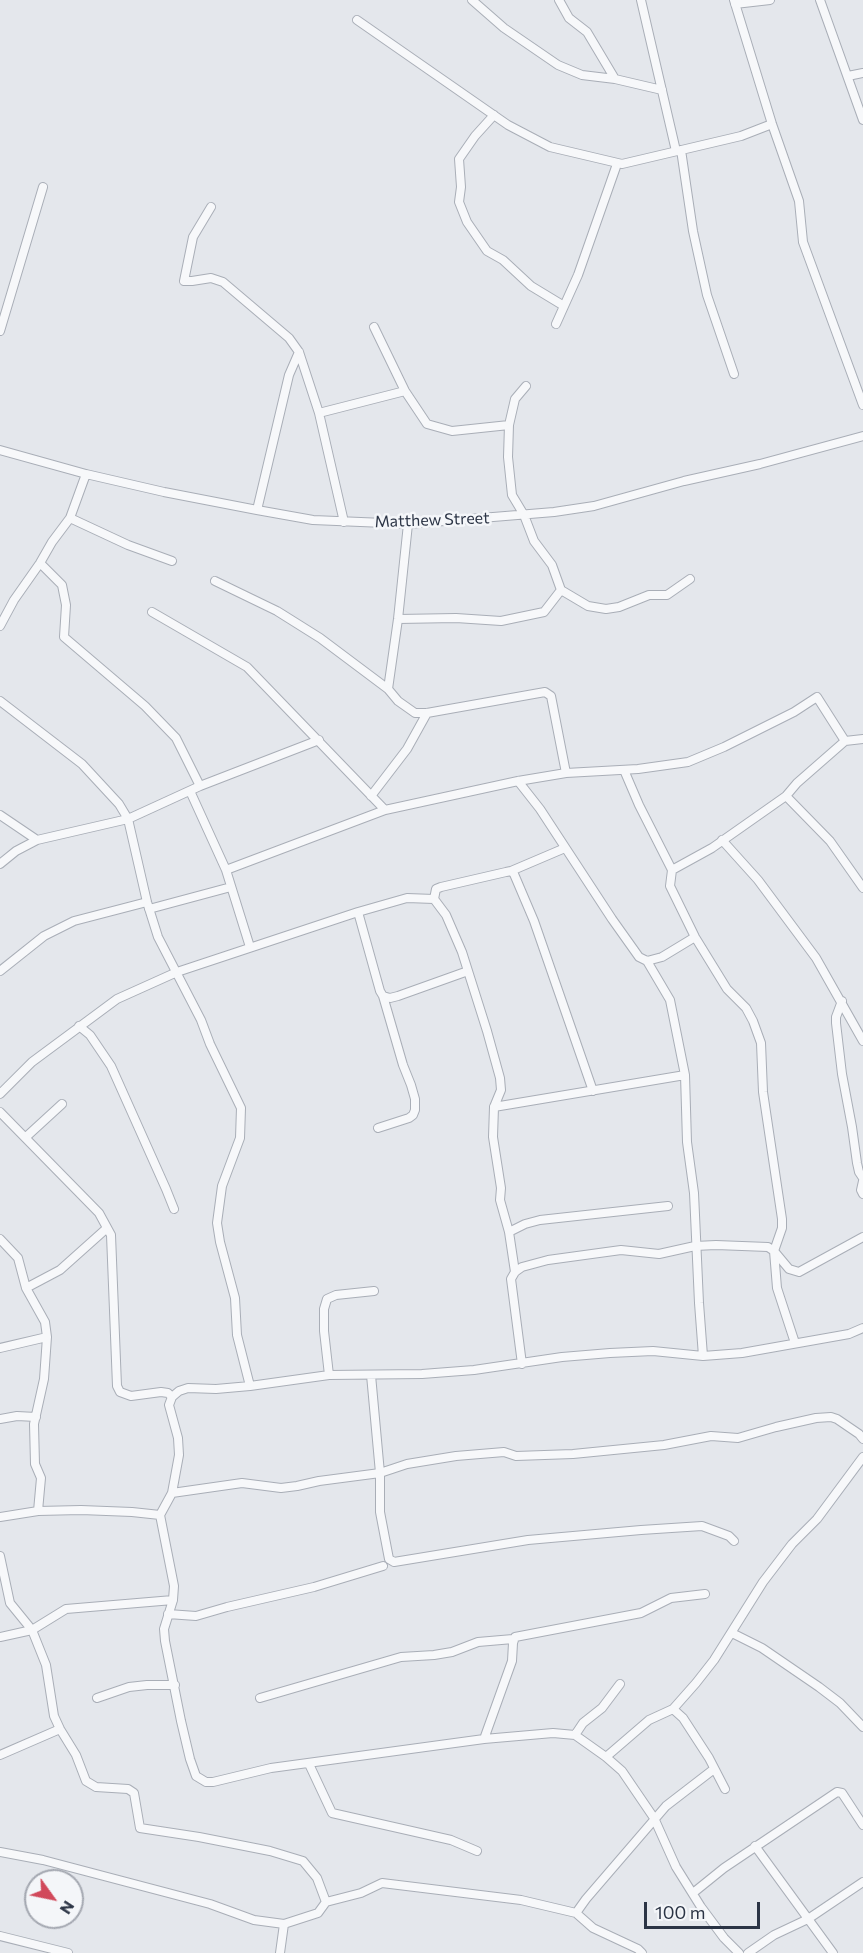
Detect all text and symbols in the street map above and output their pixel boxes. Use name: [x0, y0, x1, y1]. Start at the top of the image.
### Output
street label: Matthew Street: [374, 508, 490, 532]
north arrow: [24, 1869, 84, 1929]
scale bar: [647, 1890, 762, 1928]
text: N: [57, 1898, 79, 1918]
text: 100 m: [655, 1901, 705, 1923]

